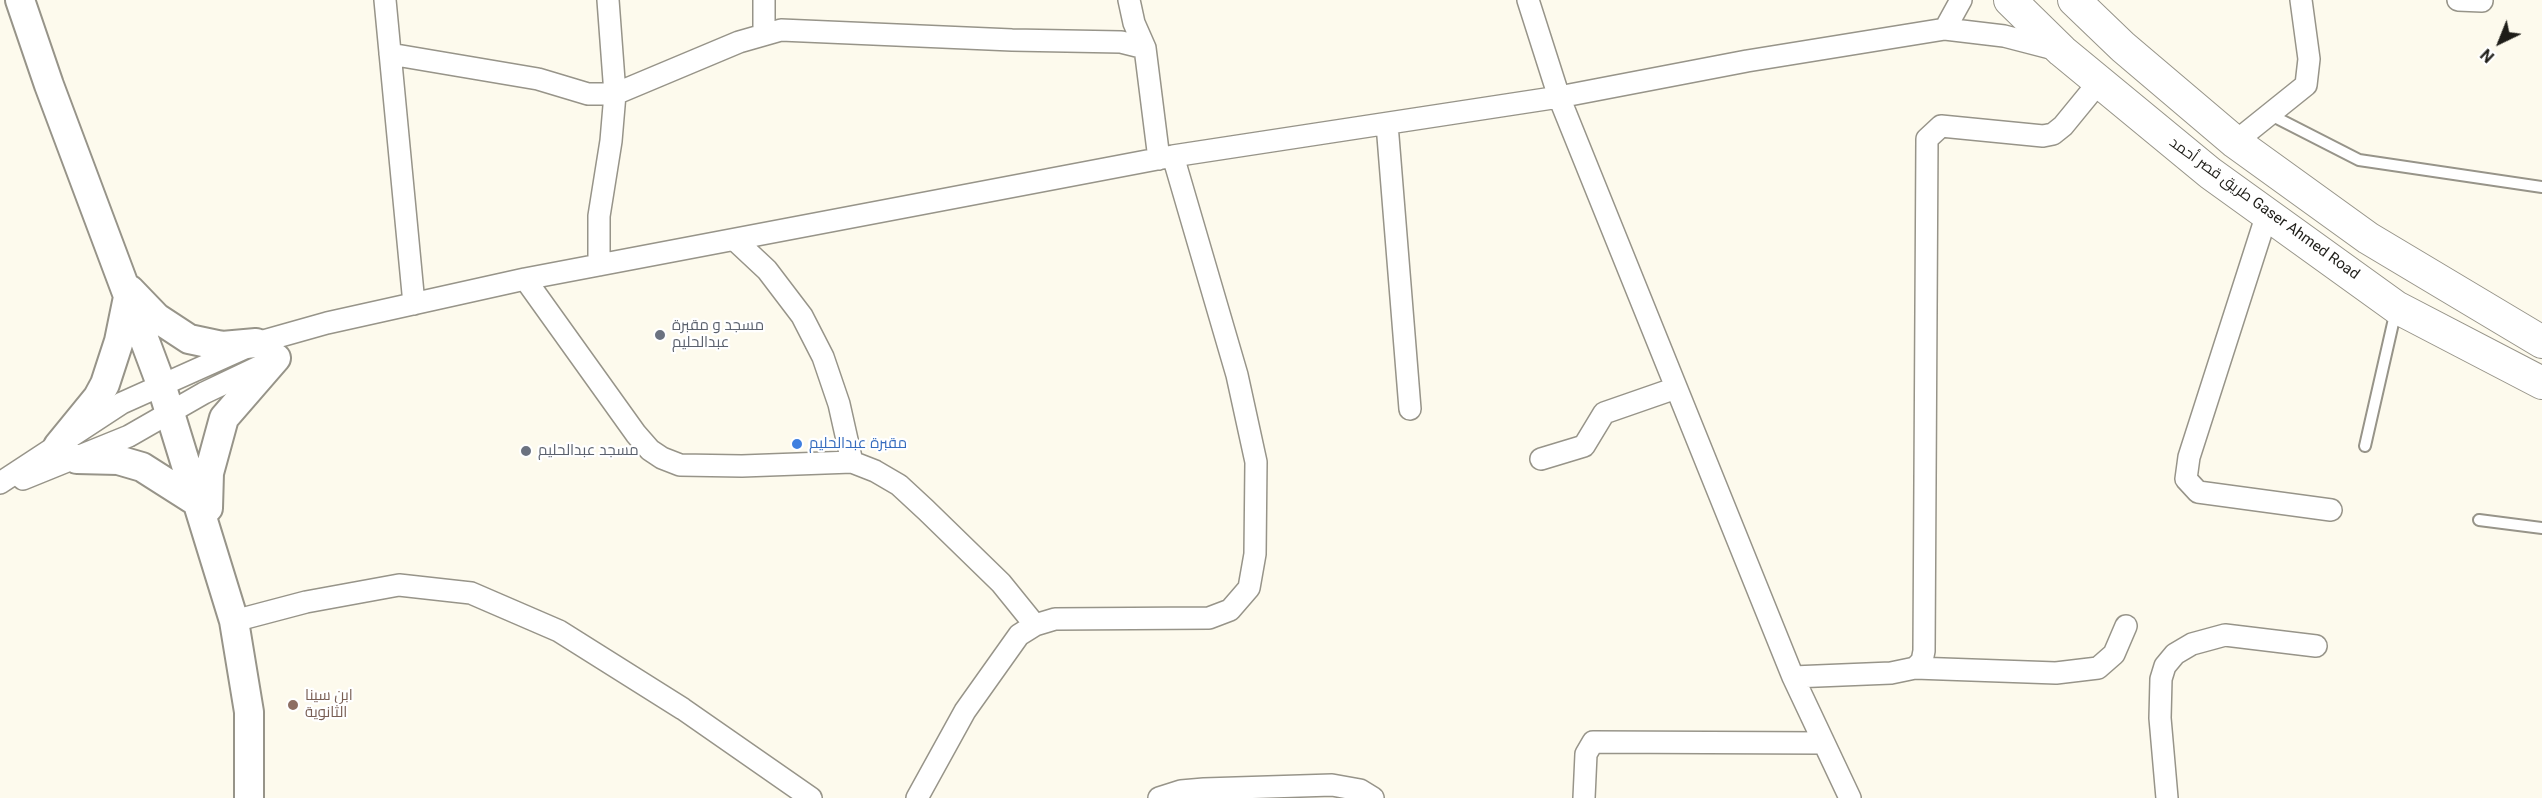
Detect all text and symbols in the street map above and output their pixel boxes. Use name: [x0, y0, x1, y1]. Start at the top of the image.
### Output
north arrow: [2470, 12, 2530, 72]
text: N: [2477, 45, 2498, 66]
street label: طريق قصر أحمد Gaser Ahmed Road: [2165, 134, 2363, 284]
place label: مسجد و مقبرة عبدالحليم: [672, 317, 764, 352]
marker: مسجد و مقبرة عبدالحليم: [653, 328, 667, 342]
place label: مقبرة عبدالحليم: [809, 435, 907, 453]
marker: مقبرة عبدالحليم: [790, 437, 804, 451]
place label: مسجد عبدالحليم: [538, 442, 639, 460]
marker: مسجد عبدالحليم: [519, 444, 533, 458]
place label: ابن سينا الثانوية: [305, 687, 353, 722]
marker: ابن سينا الثانوية: [286, 698, 300, 712]

